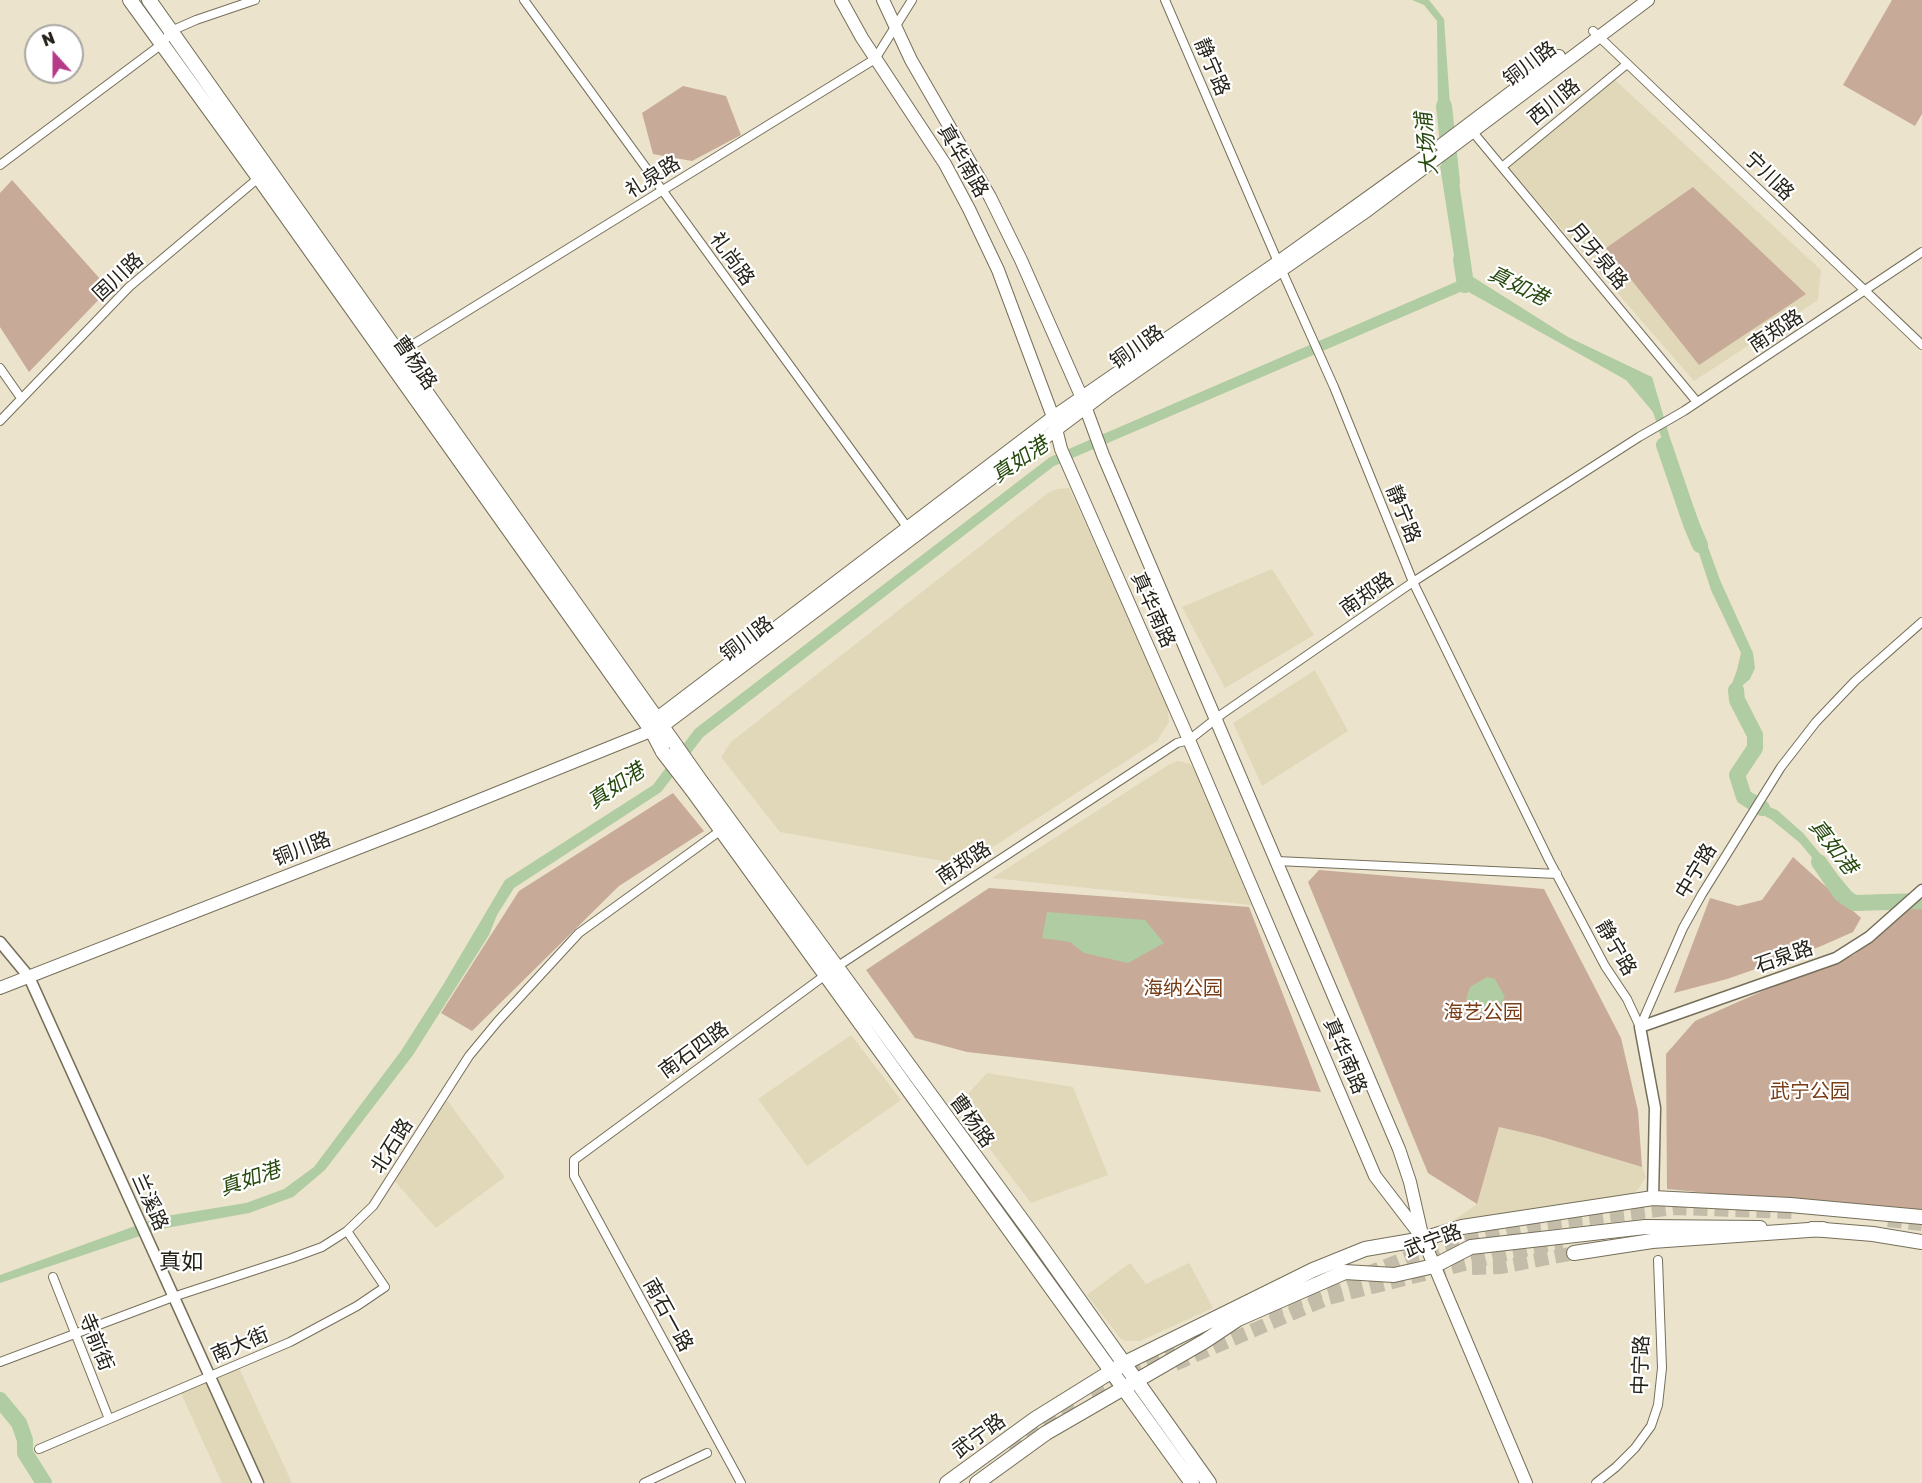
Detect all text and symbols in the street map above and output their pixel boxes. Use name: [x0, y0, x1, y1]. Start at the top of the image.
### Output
north arrow: [24, 24, 84, 84]
text: N: [39, 28, 58, 51]
street label: 静宁路: [1189, 35, 1235, 99]
street label: 铜川路: [1499, 36, 1561, 92]
street label: 西川路: [1523, 74, 1585, 130]
water label: 大场浦: [1411, 111, 1443, 177]
street label: 真华南路: [933, 120, 993, 202]
street label: 宁川路: [1739, 147, 1799, 205]
street label: 礼泉路: [621, 151, 685, 203]
street label: 月牙泉路: [1563, 218, 1633, 294]
street label: 礼尚路: [705, 228, 759, 290]
street label: 固川路: [88, 248, 148, 306]
water label: 真如港: [1484, 261, 1552, 311]
street label: 南郑路: [1744, 305, 1808, 357]
street label: 铜川路: [1106, 320, 1168, 374]
street label: 曹杨路: [388, 332, 442, 394]
water label: 真如港: [987, 432, 1053, 488]
street label: 静宁路: [1381, 482, 1425, 546]
street label: 南郑路: [1336, 567, 1398, 621]
street label: 真华南路: [1126, 569, 1180, 651]
street label: 铜川路: [716, 611, 778, 667]
water label: 真如港: [583, 758, 649, 814]
water label: 真如港: [1804, 814, 1862, 880]
street label: 铜川路: [270, 827, 334, 871]
street label: 南郑路: [932, 837, 996, 889]
street label: 中宁路: [1670, 839, 1722, 903]
street label: 静宁路: [1591, 916, 1641, 980]
street label: 石泉路: [1752, 936, 1816, 978]
park label: 海纳公园: [1143, 977, 1223, 1001]
park label: 海艺公园: [1443, 1001, 1523, 1025]
street label: 真华南路: [1318, 1014, 1372, 1098]
street label: 南石四路: [655, 1017, 733, 1083]
park label: 武宁公园: [1770, 1080, 1850, 1104]
street label: 曹杨路: [945, 1090, 999, 1152]
street label: 北石路: [366, 1114, 418, 1178]
water label: 真如港: [216, 1157, 284, 1201]
street label: 兰溪路: [127, 1170, 173, 1234]
street label: 武宁路: [1401, 1219, 1465, 1263]
district label: 真如: [159, 1249, 203, 1275]
street label: 南石一路: [638, 1274, 698, 1356]
street label: 寺前街: [74, 1310, 118, 1374]
street label: 南大街: [208, 1322, 272, 1368]
street label: 中宁路: [1628, 1335, 1654, 1395]
street label: 武宁路: [948, 1409, 1010, 1463]

